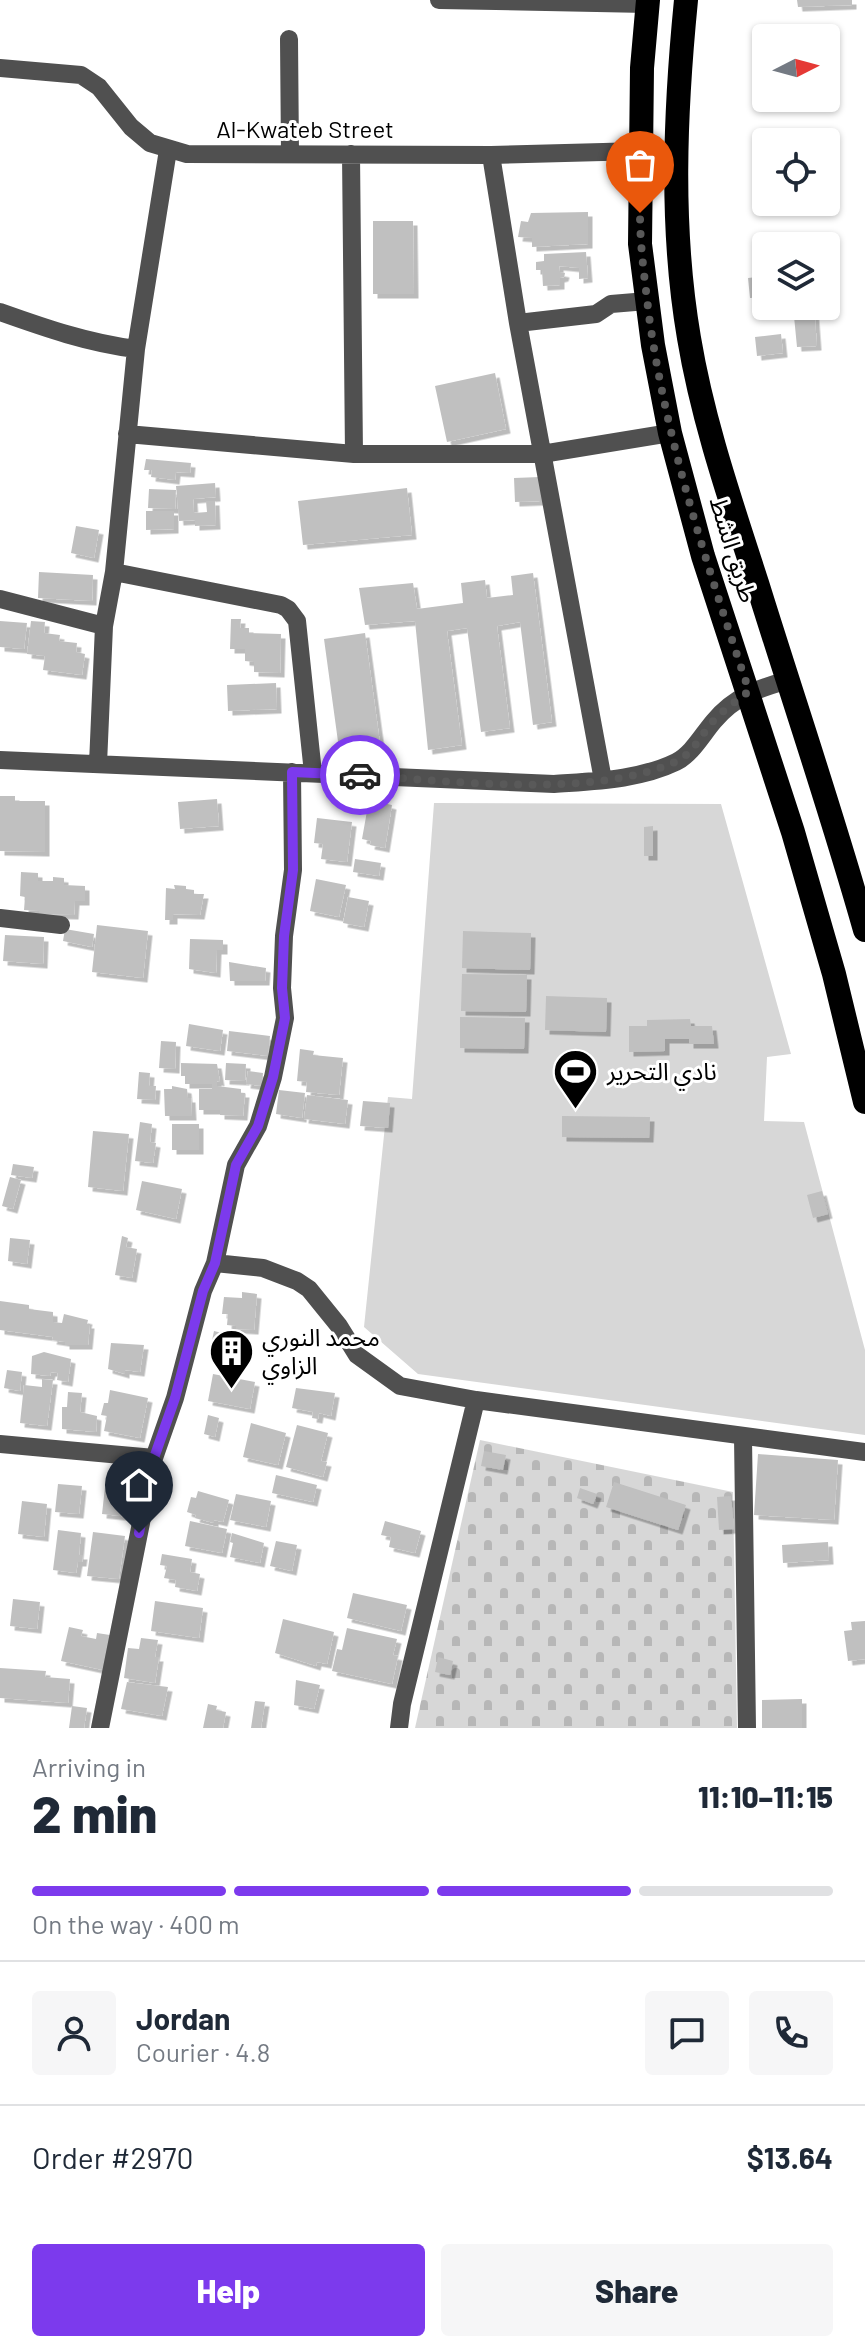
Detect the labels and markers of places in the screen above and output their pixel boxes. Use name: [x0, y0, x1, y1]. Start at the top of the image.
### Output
pin: [606, 131, 674, 213]
sports icon: نادي التحرير: [552, 1048, 600, 1111]
place label: نادي التحرير: [606, 1056, 717, 1091]
place label: محمد النوري الزاوي: [262, 1322, 380, 1385]
building icon: محمد النوري الزاوي: [207, 1328, 255, 1391]
pin: [105, 1451, 173, 1533]

